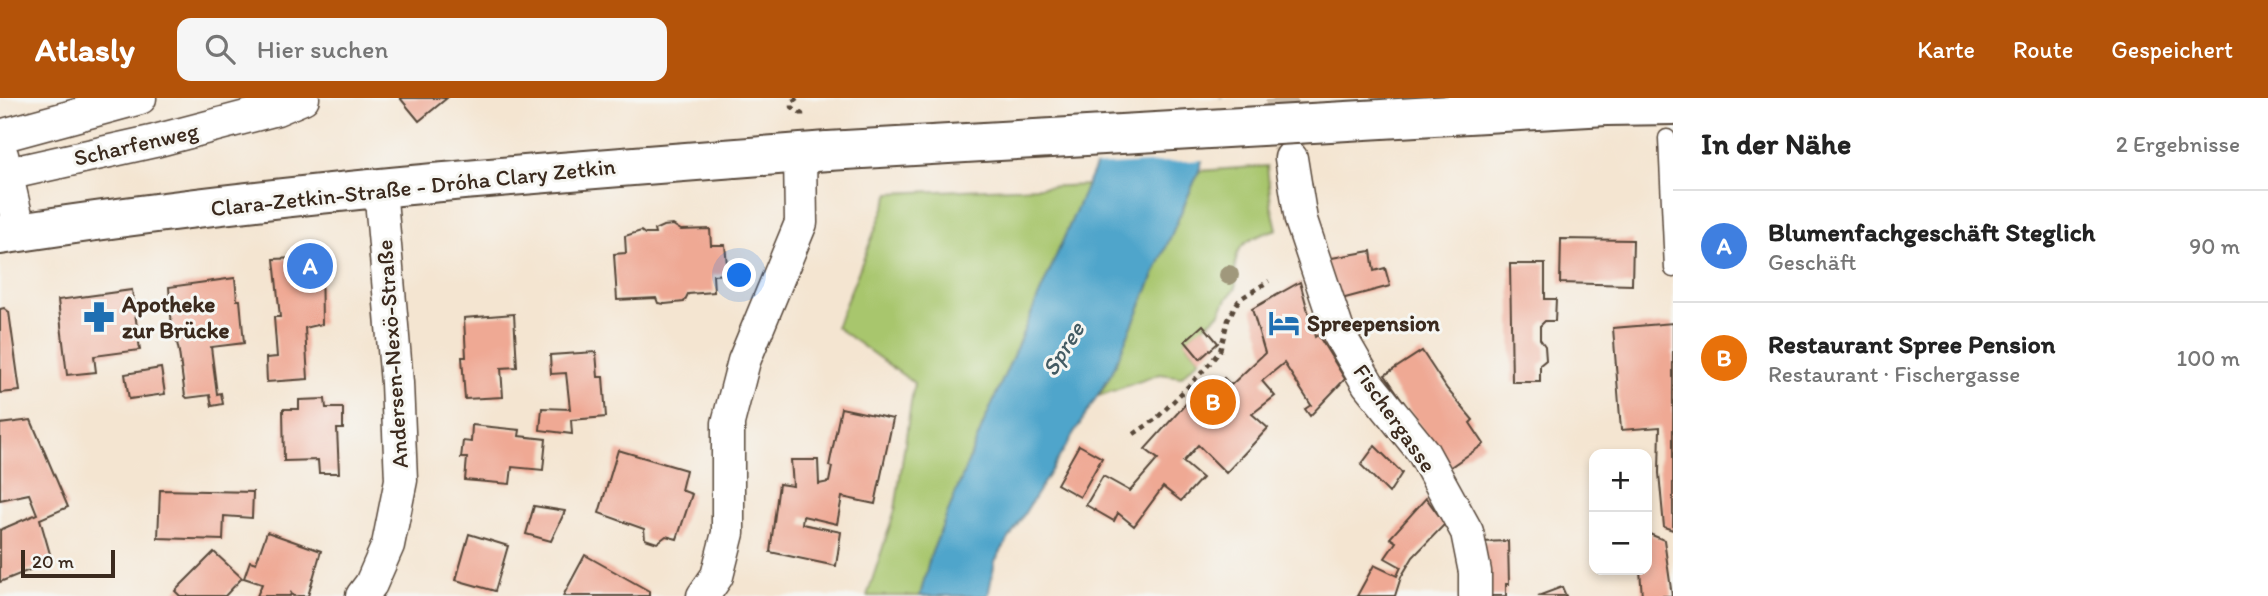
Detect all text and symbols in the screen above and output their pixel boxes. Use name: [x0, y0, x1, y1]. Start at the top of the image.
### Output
search box: [177, 18, 667, 81]
text: Atlasly: [35, 30, 135, 69]
icon: search: [201, 30, 239, 68]
text: Hier suchen: [257, 33, 388, 65]
text: Karte: [1917, 35, 1975, 64]
text: Route: [2013, 35, 2073, 64]
text: Gespeichert: [2111, 35, 2233, 64]
street label: Scharfenweg: [71, 116, 201, 172]
text: In der Nähe: [1701, 125, 1851, 162]
text: 2 Ergebnisse: [2116, 130, 2240, 158]
street label: Clara-Zetkin-Straße - Dróha Clary Zetkin: [209, 152, 617, 222]
text: Blumenfachgeschäft Steglich: [1768, 216, 2095, 248]
text: A: [1717, 232, 1731, 260]
text: 90 m: [2189, 232, 2240, 260]
street label: Andersen-Nexö-Straße: [370, 239, 414, 469]
pin: A: [287, 240, 333, 292]
text: Geschäft: [1768, 248, 1857, 276]
your location: [722, 258, 756, 292]
place label: Apotheke zur Brücke: [121, 290, 229, 344]
pharmacy icon: Apotheke zur Brücke: [82, 300, 116, 334]
hotel icon: Spreepension: [1267, 306, 1301, 340]
place label: Spreepension: [1307, 309, 1441, 337]
water label: Spree: [1035, 315, 1091, 381]
text: Restaurant Spree Pension: [1768, 328, 2055, 360]
text: B: [1717, 344, 1731, 372]
text: 100 m: [2176, 344, 2240, 372]
street label: Fischergasse: [1347, 358, 1443, 478]
text: Restaurant · Fischergasse: [1768, 360, 2020, 388]
pin: B: [1190, 376, 1236, 428]
map controls: [1589, 449, 1652, 575]
button: +: [1589, 449, 1652, 512]
button: −: [1589, 512, 1652, 575]
scale bar: [21, 547, 116, 579]
text: 20 m: [32, 550, 74, 573]

